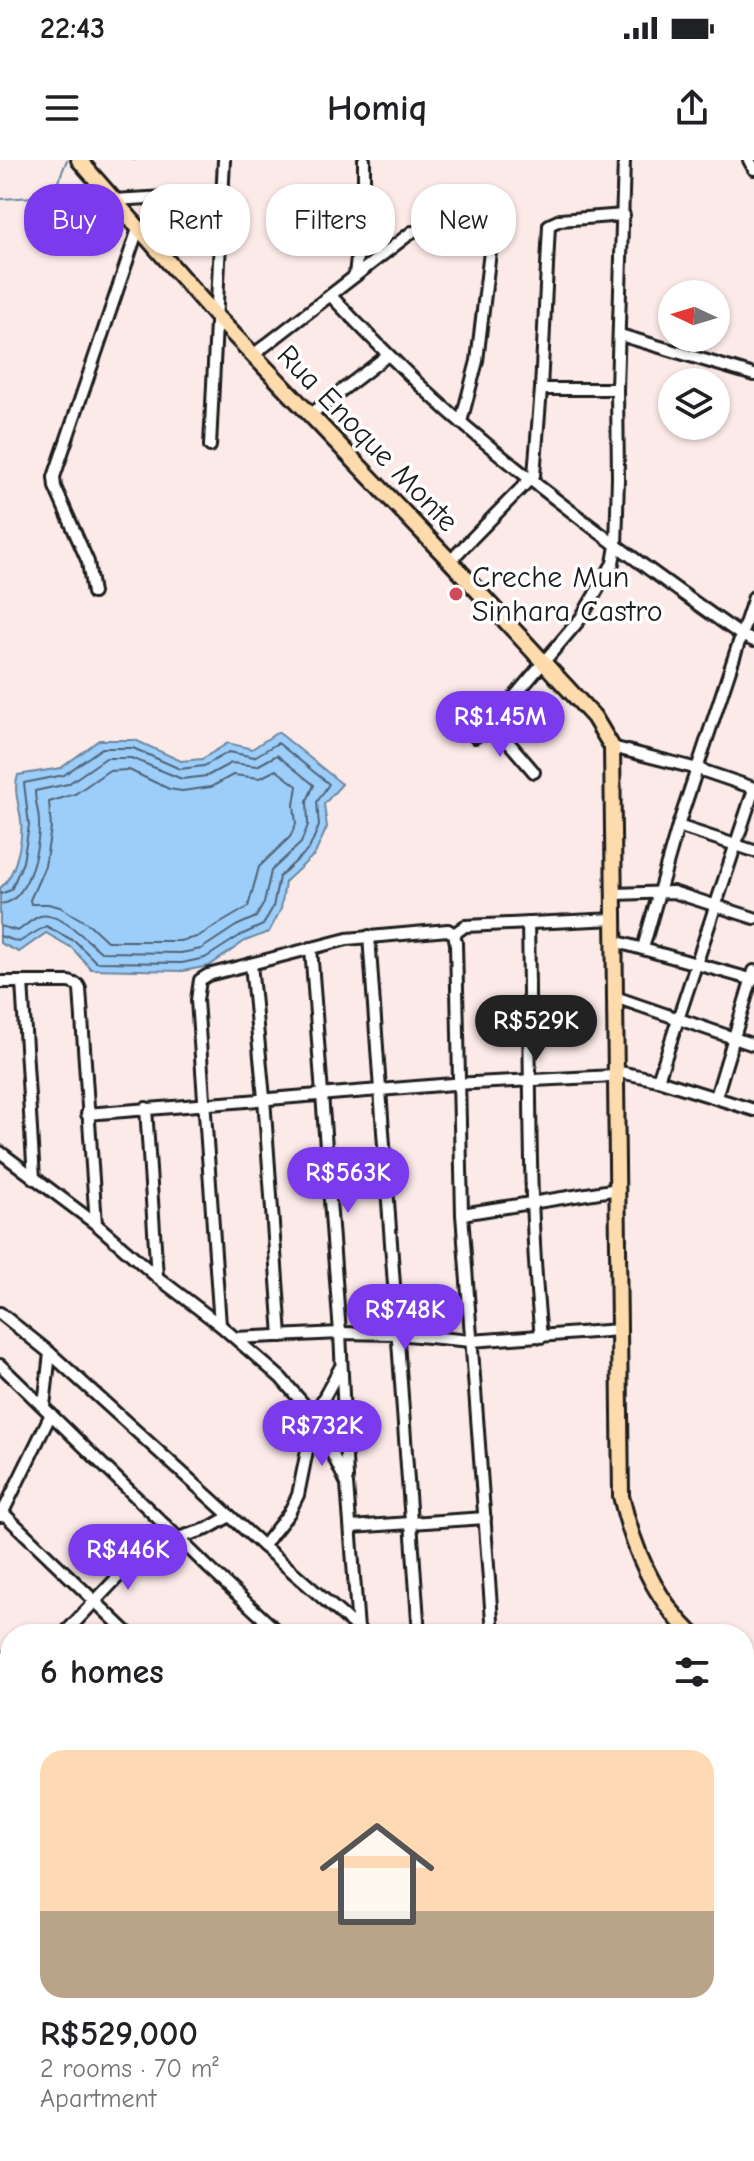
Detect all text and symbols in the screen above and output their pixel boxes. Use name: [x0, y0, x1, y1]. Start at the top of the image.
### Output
text: 22:43: [40, 11, 105, 46]
icon: menu: [40, 86, 84, 130]
icon: share: [670, 86, 714, 130]
text: Homiq: [327, 88, 427, 129]
chip: Buy: [24, 184, 124, 256]
chip: Rent: [140, 184, 250, 256]
chip: Filters: [266, 184, 395, 256]
chip: New: [411, 184, 516, 256]
north arrow: [658, 280, 730, 352]
map controls: [658, 280, 730, 440]
street label: Rua Enoque Monte: [270, 338, 465, 539]
button: layers: [658, 368, 730, 440]
place label: Creche Mun Sinhara Castro: [472, 560, 663, 629]
marker: Creche Mun Sinhara Castro: [447, 585, 465, 603]
pin: R$1.45M: [426, 691, 574, 759]
text: R$1.45M: [454, 702, 546, 732]
pin: R$529K: [471, 995, 601, 1063]
text: R$529K: [493, 1006, 579, 1036]
pin: R$563K: [283, 1147, 413, 1215]
text: R$563K: [305, 1158, 391, 1188]
pin: R$748K: [340, 1284, 470, 1352]
text: R$748K: [365, 1295, 445, 1325]
pin: R$732K: [257, 1400, 387, 1468]
text: R$732K: [281, 1411, 363, 1441]
pin: R$446K: [63, 1524, 193, 1592]
text: R$446K: [86, 1535, 170, 1565]
icon: filters: [670, 1650, 714, 1694]
text: 6 homes: [40, 1652, 164, 1692]
icon: home: [305, 1802, 449, 1946]
text: R$529,000: [40, 2014, 198, 2054]
text: 2 rooms · 70 m²: [40, 2054, 219, 2084]
text: Apartment: [40, 2084, 156, 2114]

